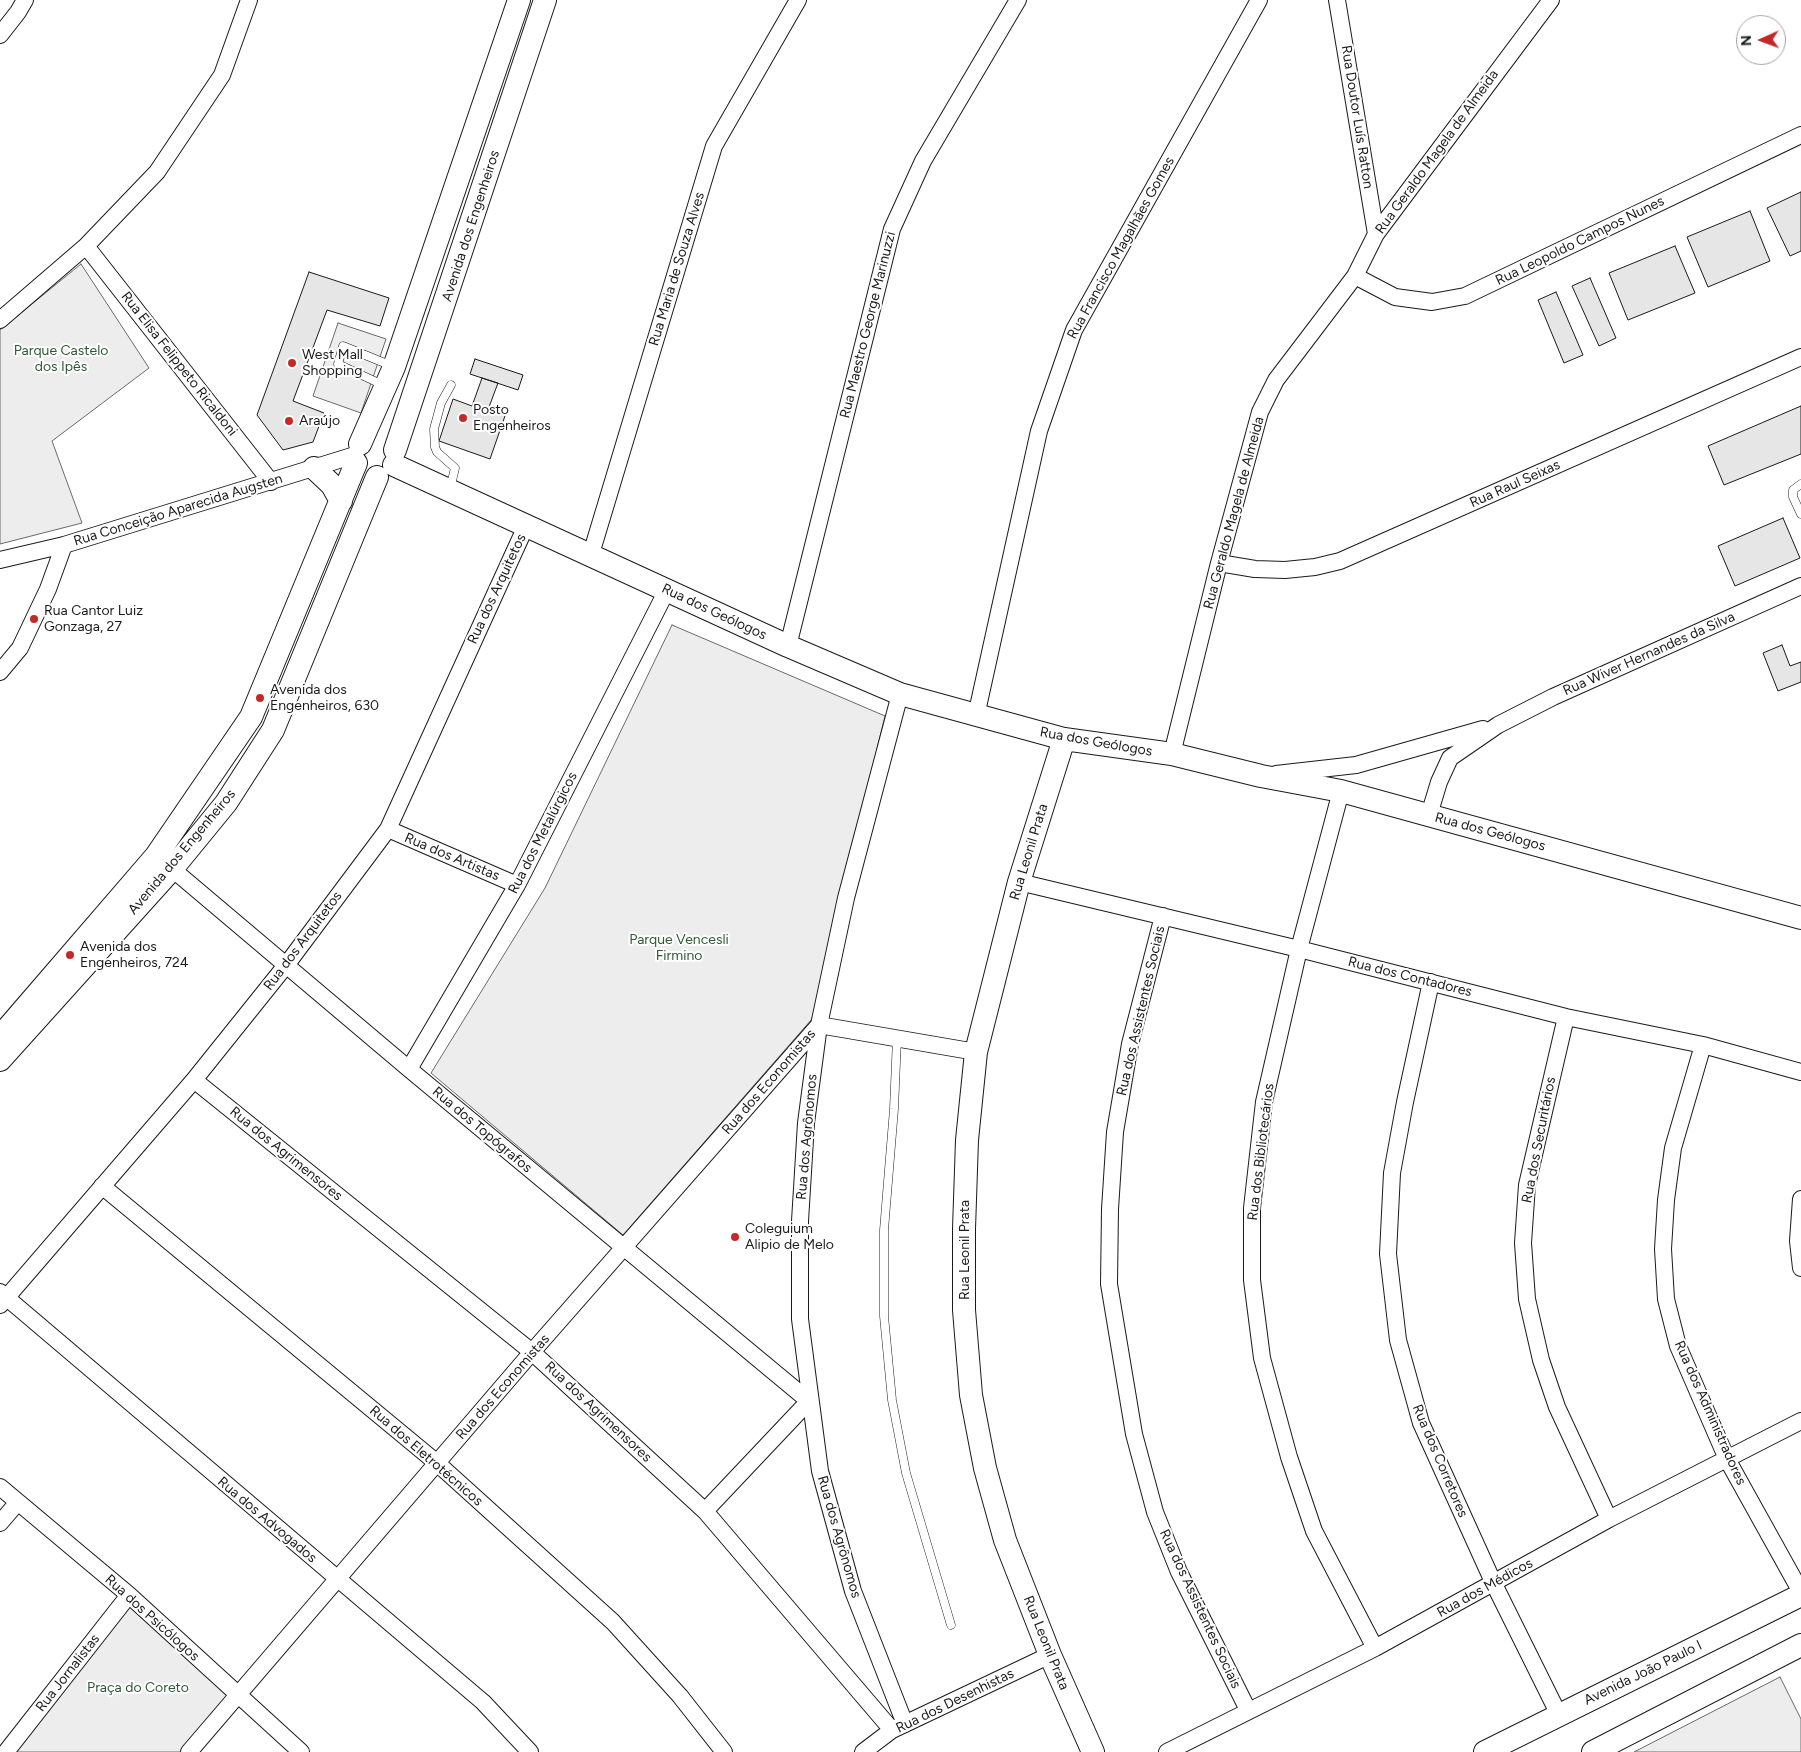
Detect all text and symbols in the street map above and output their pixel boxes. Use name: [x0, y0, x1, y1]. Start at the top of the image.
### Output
north arrow: [1736, 15, 1786, 65]
text: N: [1738, 35, 1755, 46]
street label: Rua Doutor Luís Ratton: [1337, 44, 1377, 190]
street label: Rua Geraldo Magela de Almeida: [1372, 67, 1502, 237]
street label: Avenida dos Engenheiros: [439, 148, 503, 304]
street label: Rua Francisco Magalhães Gomes: [1064, 154, 1178, 342]
street label: Rua Maria de Souza Alves: [646, 190, 708, 348]
street label: Rua Leopoldo Campos Nunes: [1493, 193, 1667, 289]
street label: Rua Maestro George Marinuzzi: [837, 230, 899, 420]
street label: Rua Elisa Felippeto Ricaldoni: [117, 288, 241, 440]
park label: Parque Castelo dos Ipês: [14, 343, 108, 376]
place label: West Mall Shopping: [302, 347, 363, 380]
marker: West Mall Shopping: [286, 357, 298, 369]
place label: Posto Engenheiros: [473, 402, 551, 434]
marker: Posto Engenheiros: [457, 412, 469, 424]
place label: Araújo: [299, 413, 340, 429]
marker: Araújo: [283, 415, 295, 427]
street label: Rua Geraldo Magela de Almeida: [1200, 415, 1268, 611]
street label: Rua Raul Seixas: [1467, 457, 1563, 511]
street label: Rua Conceição Aparecida Augsten: [72, 470, 284, 550]
street label: Rua dos Arquitetos: [464, 531, 530, 647]
street label: Rua dos Geólogos: [659, 580, 769, 644]
place label: Rua Cantor Luiz Gonzaga, 27: [44, 603, 143, 636]
street label: Rua Wiver Hernandes da Silva: [1560, 608, 1738, 700]
marker: Rua Cantor Luiz Gonzaga, 27: [28, 613, 40, 625]
place label: Avenida dos Engenheiros, 630: [270, 682, 379, 714]
marker: Avenida dos Engenheiros, 630: [254, 692, 266, 704]
street label: Rua dos Geólogos: [1038, 724, 1154, 760]
street label: Rua dos Metalúrgicos: [505, 769, 581, 897]
street label: Avenida dos Engenheiros: [125, 786, 239, 918]
street label: Rua Leonil Prata: [1006, 802, 1052, 902]
street label: Rua dos Geólogos: [1433, 809, 1547, 855]
street label: Rua dos Artistas: [402, 829, 502, 885]
street label: Rua dos Arquitetos: [260, 888, 346, 994]
street label: Rua dos Assistentes Sociais: [1113, 924, 1169, 1098]
park label: Parque Vencesli Firmino: [629, 932, 729, 964]
place label: Avenida dos Engenheiros, 724: [80, 939, 189, 972]
marker: Avenida dos Engenheiros, 724: [64, 949, 76, 961]
street label: Rua dos Contadores: [1346, 953, 1474, 1001]
street label: Rua dos Economistas: [719, 1026, 819, 1138]
street label: Rua dos Agrônomos: [793, 1073, 821, 1201]
street label: Rua dos Securitários: [1519, 1076, 1559, 1204]
street label: Rua dos Bibliotecários: [1244, 1082, 1278, 1222]
street label: Rua dos Topógrafos: [429, 1083, 535, 1177]
street label: Rua dos Agrimensores: [226, 1103, 346, 1205]
street label: Rua Leonil Prata: [957, 1200, 973, 1300]
place label: Coleguium Alipio de Melo: [745, 1221, 834, 1254]
marker: Coleguium Alipio de Melo: [729, 1231, 741, 1243]
street label: Rua dos Economistas: [453, 1331, 553, 1443]
street label: Rua dos Administradores: [1671, 1338, 1749, 1488]
street label: Rua dos Agrimensores: [541, 1358, 655, 1466]
street label: Rua dos Eletrotécnicos: [366, 1402, 486, 1510]
street label: Rua dos Corretores: [1409, 1402, 1471, 1520]
street label: Rua dos Advogados: [214, 1474, 320, 1566]
street label: Rua dos Agrônomos: [814, 1474, 864, 1600]
street label: Rua dos Assistentes Sociais: [1156, 1527, 1244, 1691]
street label: Rua dos Médicos: [1434, 1555, 1536, 1621]
street label: Rua dos Psicólogos: [101, 1571, 203, 1665]
street label: Rua Leonil Prata: [1019, 1593, 1073, 1693]
street label: Rua Jornalistas: [32, 1631, 104, 1715]
street label: Avenida João Paulo I: [1581, 1637, 1705, 1709]
street label: Rua dos Desenhistas: [893, 1665, 1017, 1737]
park label: Praça do Coreto: [87, 1680, 189, 1696]

